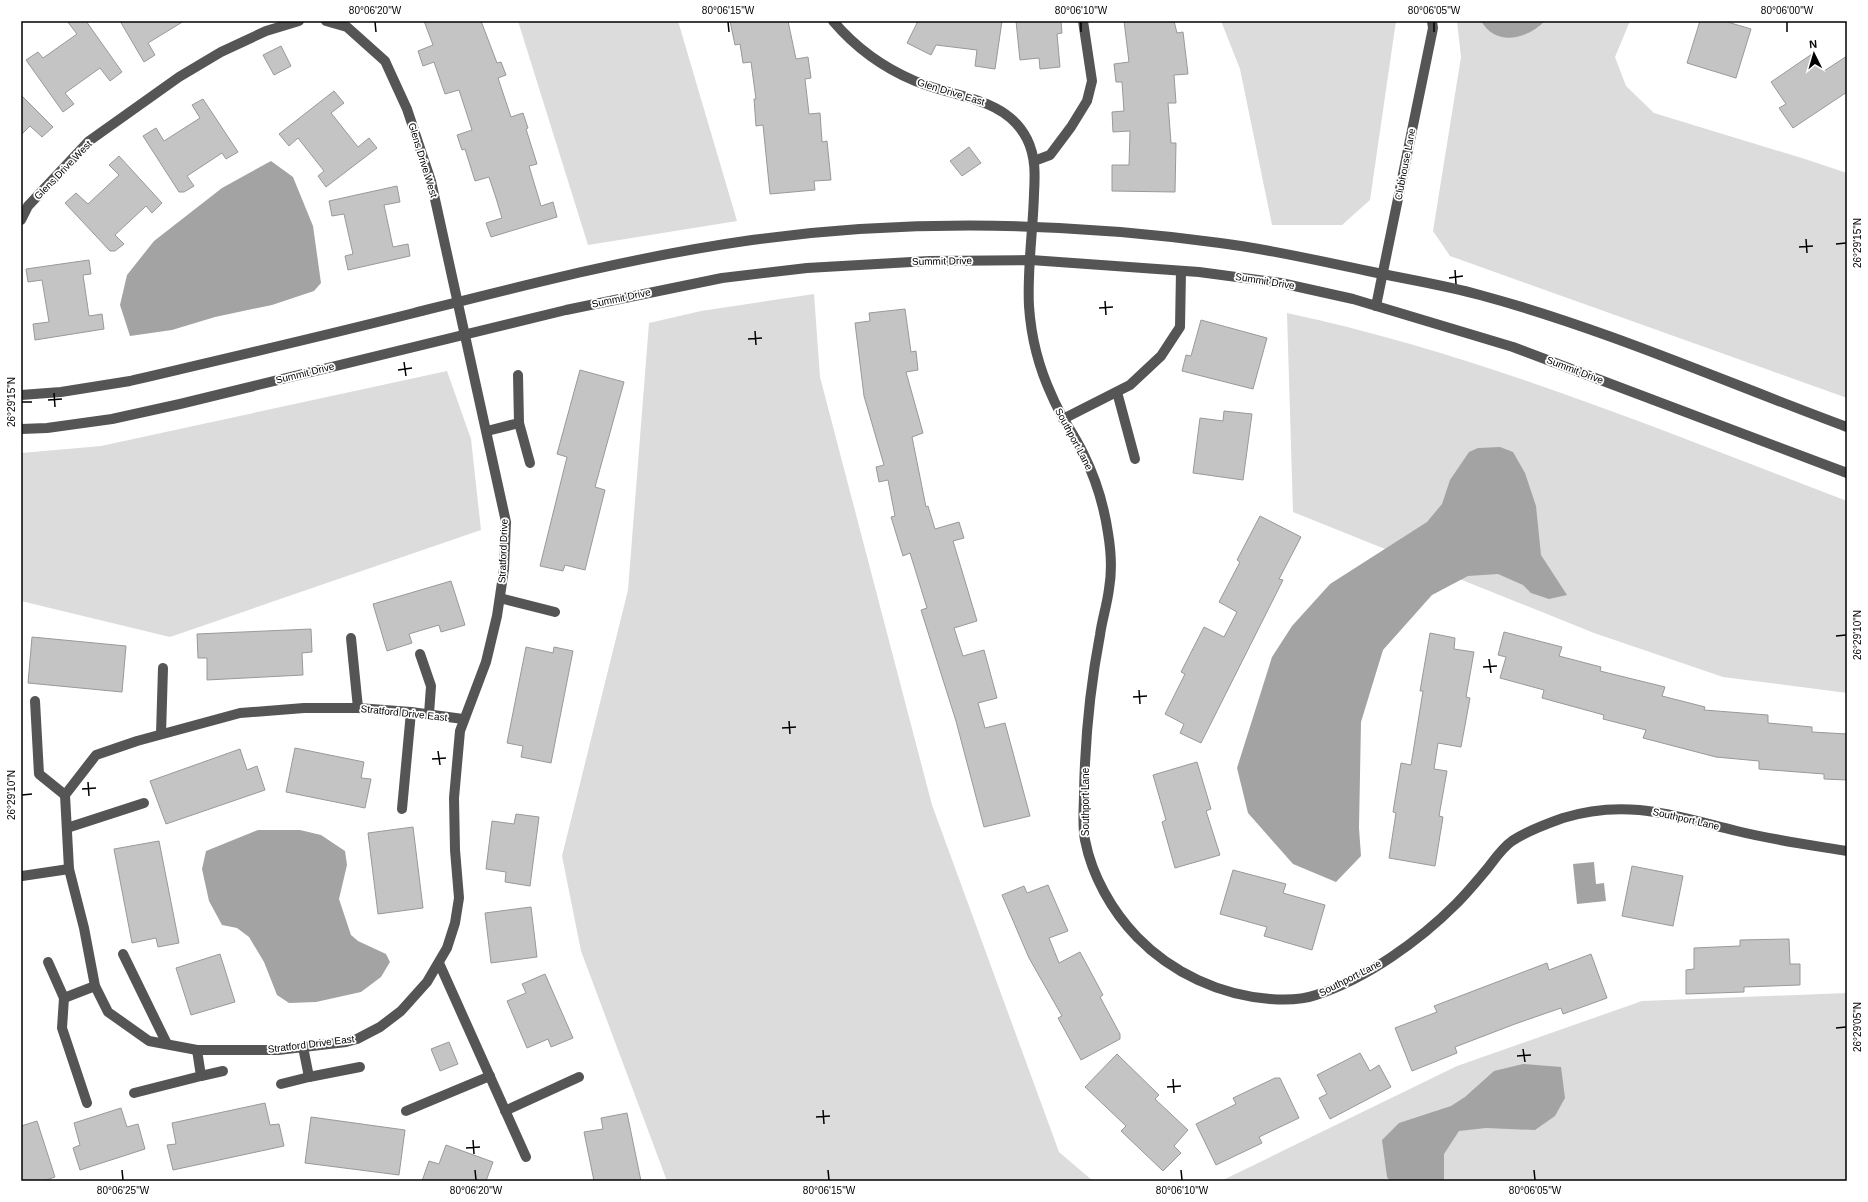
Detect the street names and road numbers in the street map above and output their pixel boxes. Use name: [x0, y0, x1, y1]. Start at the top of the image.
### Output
street label: Glen Drive East: [916, 77, 986, 108]
street label: Glens Drive West: [406, 121, 440, 199]
street label: Clubhouse Lane: [1393, 127, 1417, 201]
street label: Glens Drive West: [32, 138, 94, 202]
street label: Summit Drive: [912, 255, 973, 267]
street label: Summit Drive: [1235, 271, 1296, 291]
street label: Summit Drive: [591, 286, 652, 310]
street label: Summit Drive: [1545, 354, 1605, 386]
street label: Summit Drive: [275, 360, 336, 386]
street label: Southport Lane: [1053, 406, 1095, 472]
street label: Stratford Drive: [496, 518, 510, 583]
street label: Stratford Drive East: [360, 703, 448, 723]
street label: Southport Lane: [1080, 767, 1091, 836]
street label: Southport Lane: [1651, 806, 1721, 832]
street label: Southport Lane: [1317, 957, 1383, 998]
street label: Stratford Drive East: [267, 1033, 355, 1055]

